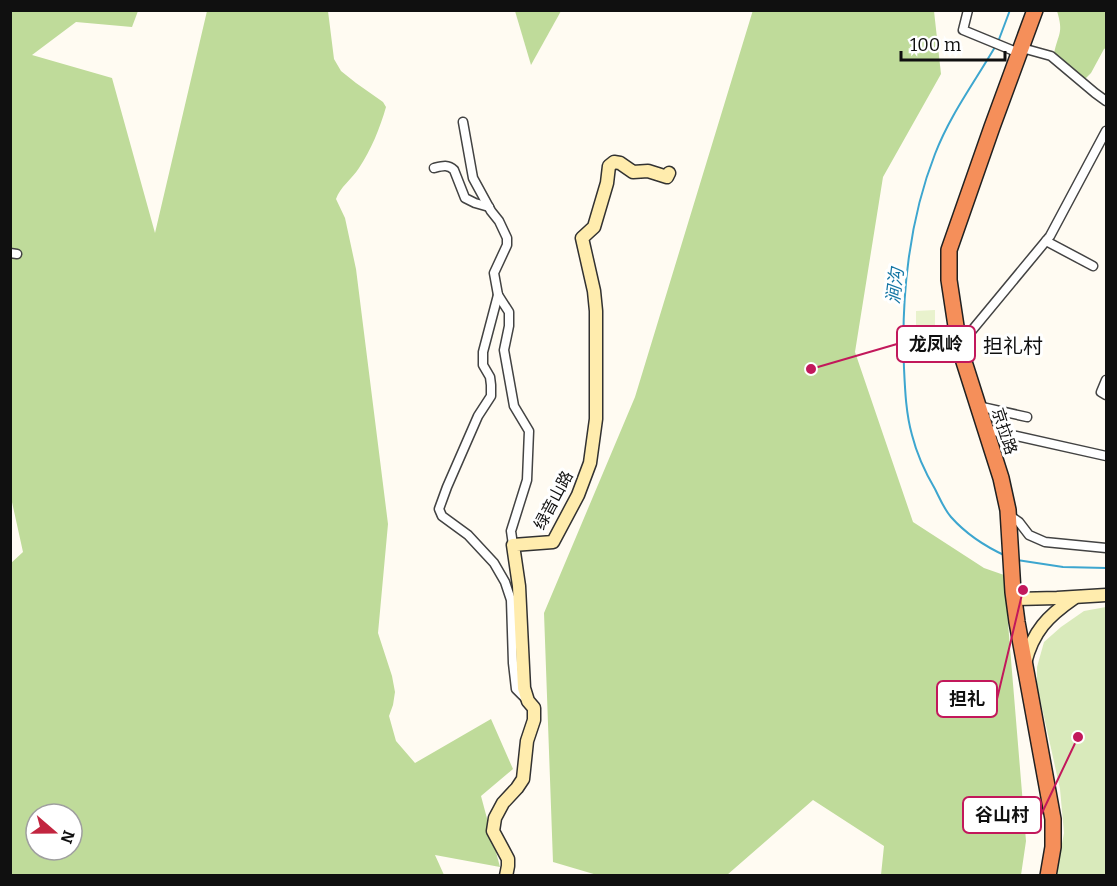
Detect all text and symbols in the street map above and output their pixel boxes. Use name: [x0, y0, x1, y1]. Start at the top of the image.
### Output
scale bar: [901, 24, 1004, 62]
text: 100 m: [910, 34, 961, 56]
water label: 涧沟: [882, 265, 908, 305]
callout: 龙凤岭: [897, 326, 975, 362]
text: 龙凤岭: [909, 333, 963, 355]
district label: 担礼村: [983, 334, 1043, 358]
street label: 京拉路: [988, 405, 1021, 457]
street label: 绿音山路: [530, 468, 577, 533]
callout: 担礼: [937, 681, 997, 717]
text: 担礼: [949, 688, 985, 710]
callout: 谷山村: [963, 797, 1041, 833]
north arrow: [24, 802, 84, 862]
text: 谷山村: [975, 804, 1029, 826]
text: N: [57, 828, 79, 846]

